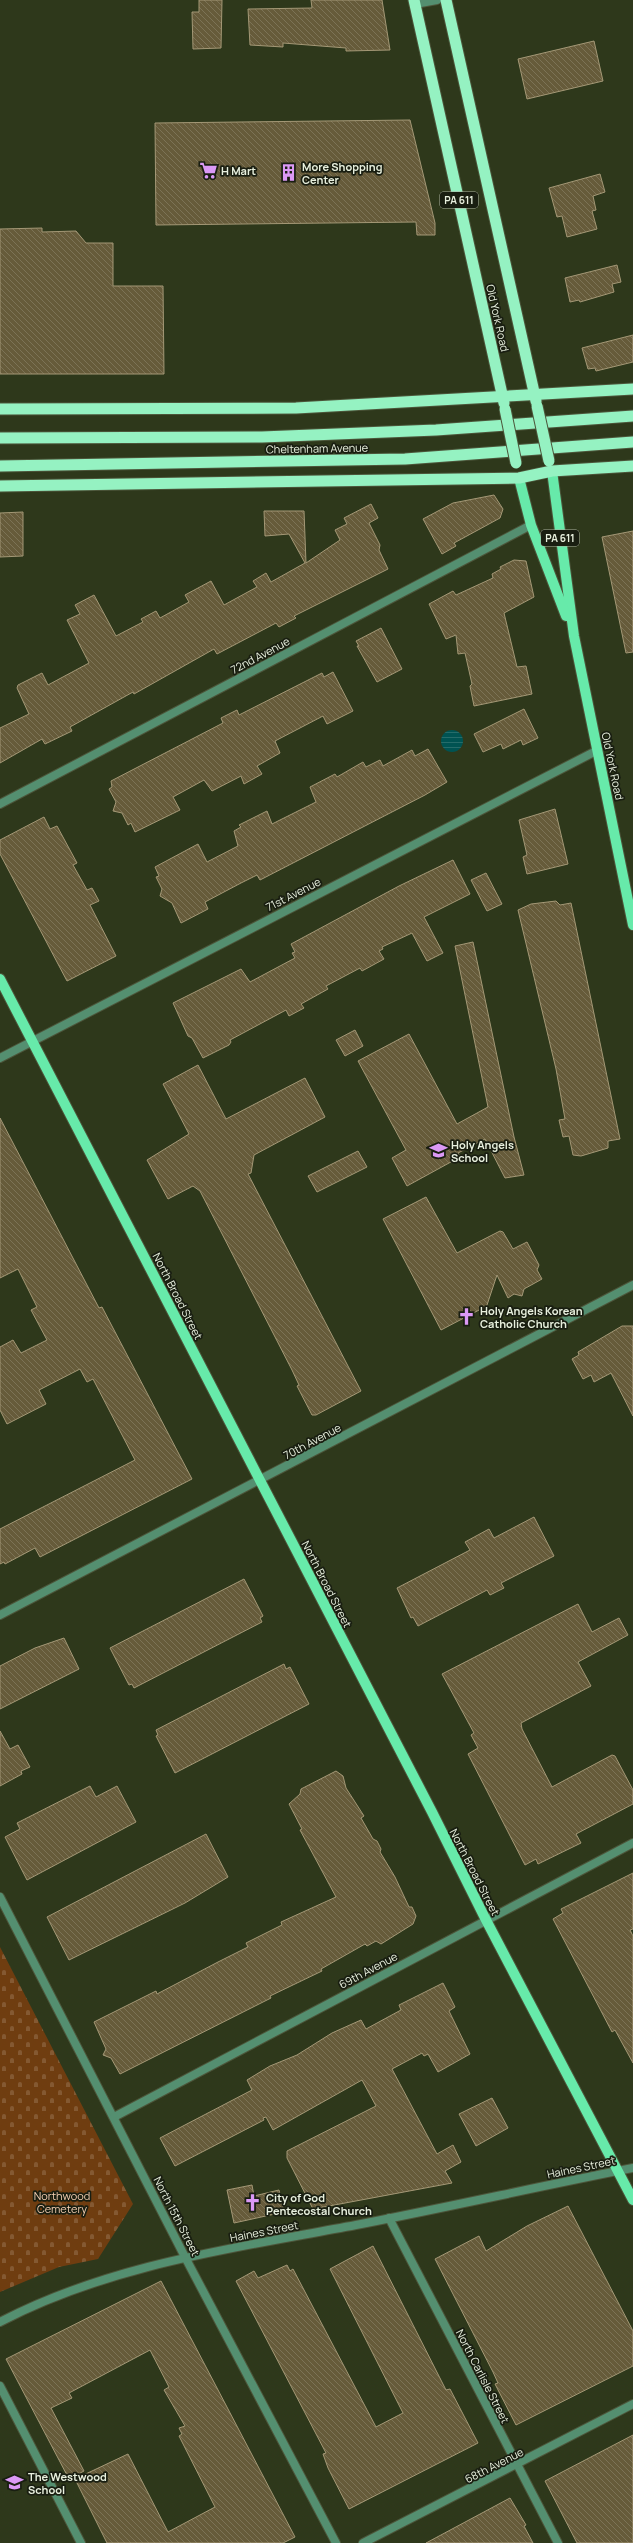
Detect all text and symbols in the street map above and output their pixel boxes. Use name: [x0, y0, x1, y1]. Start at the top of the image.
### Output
place label: More Shopping Center: [302, 159, 383, 187]
supermarket icon: H Mart: [198, 160, 218, 180]
building icon: More Shopping Center: [279, 162, 299, 182]
place label: H Mart: [221, 163, 256, 178]
road number: PA 611: [440, 192, 478, 208]
street label: Old York Road: [483, 283, 513, 353]
street label: Cheltenham Avenue: [266, 440, 369, 456]
road number: PA 611: [541, 530, 579, 546]
street label: 72nd Avenue: [228, 633, 293, 677]
street label: Old York Road: [599, 731, 627, 801]
street label: 71st Avenue: [263, 873, 324, 914]
place label: Holy Angels School: [451, 1137, 514, 1165]
school or university icon: Holy Angels School: [428, 1140, 448, 1160]
street label: North Broad Street: [150, 1250, 206, 1342]
place label: Holy Angels Korean Catholic Church: [480, 1303, 583, 1331]
church icon: Holy Angels Korean Catholic Church: [457, 1306, 477, 1326]
street label: 70th Avenue: [281, 1419, 344, 1462]
street label: North Broad Street: [299, 1538, 355, 1630]
street label: North Broad Street: [447, 1826, 503, 1918]
street label: 69th Avenue: [336, 1948, 400, 1992]
street label: Haines Street: [545, 2152, 617, 2182]
street label: North 15th Street: [151, 2174, 203, 2258]
park label: Northwood Cemetery: [34, 2188, 90, 2216]
place label: City of God Pentecostal Church: [266, 2190, 372, 2218]
church icon: City of God Pentecostal Church: [243, 2193, 263, 2213]
street label: Haines Street: [228, 2217, 300, 2245]
street label: North Carlisle Street: [453, 2326, 513, 2426]
street label: 68th Avenue: [462, 2444, 526, 2486]
place label: The Westwood School: [28, 2469, 107, 2497]
school or university icon: The Westwood School: [5, 2472, 25, 2492]

